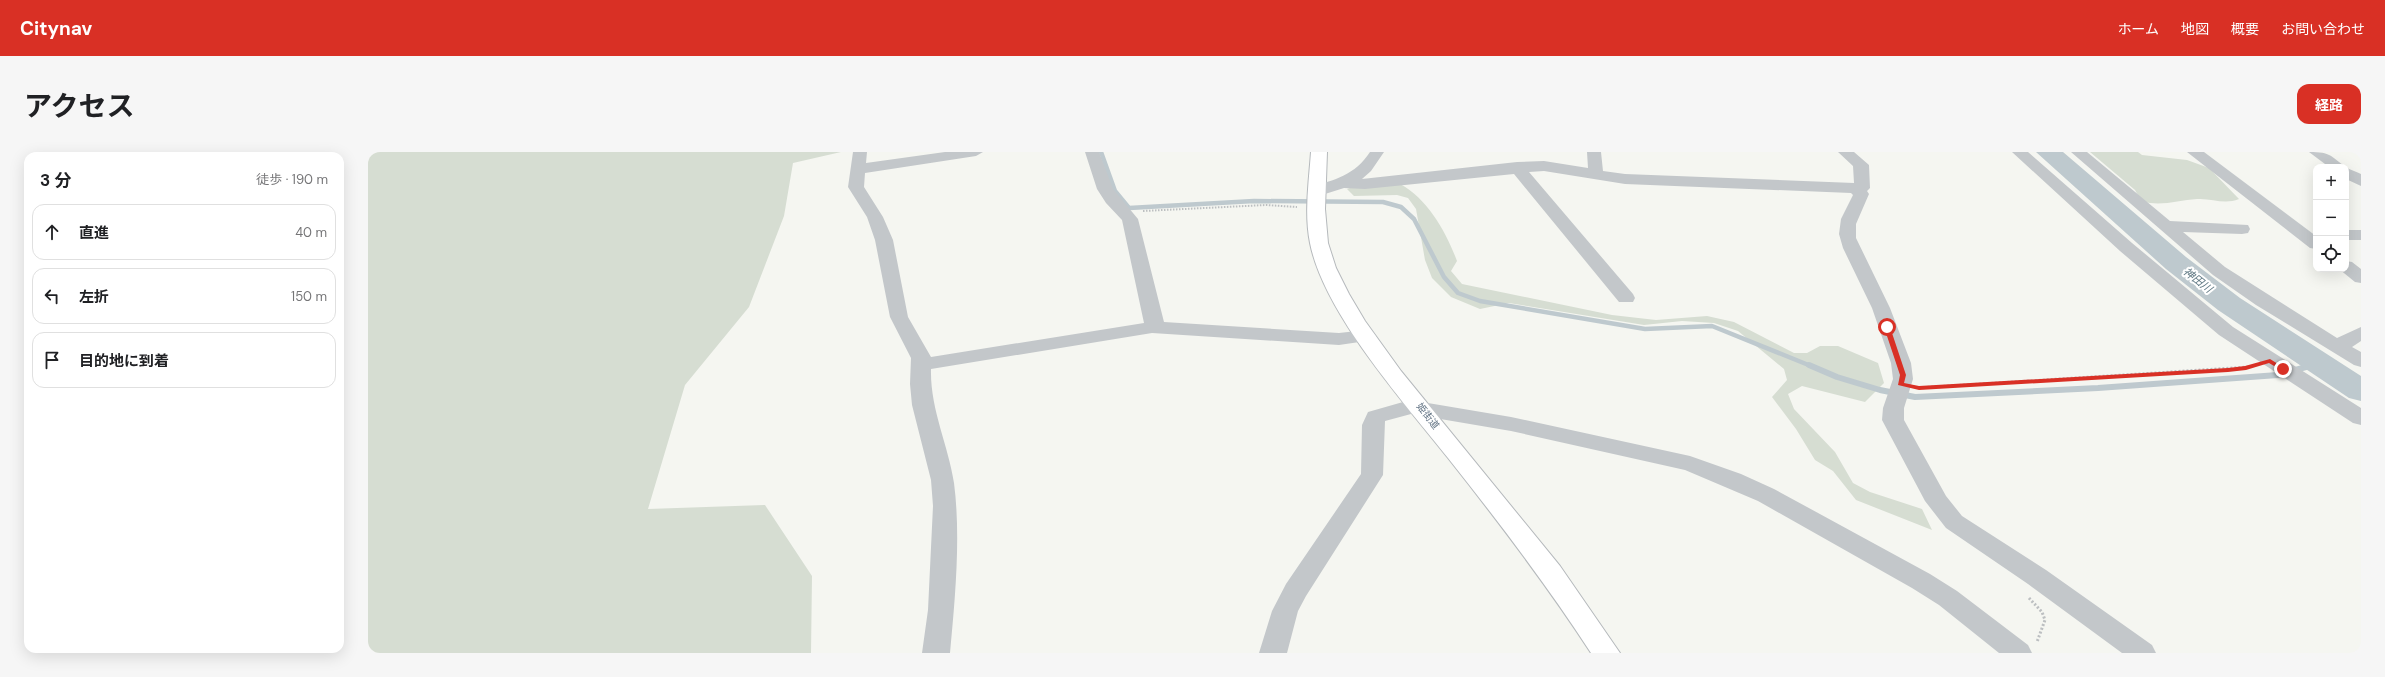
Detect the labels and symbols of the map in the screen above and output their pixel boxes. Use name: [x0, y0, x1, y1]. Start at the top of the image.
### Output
water label: 神田川: [2181, 264, 2216, 296]
route start: [1878, 318, 1896, 336]
route end: [2274, 360, 2292, 378]
street label: 姫街道: [1414, 400, 1442, 432]

